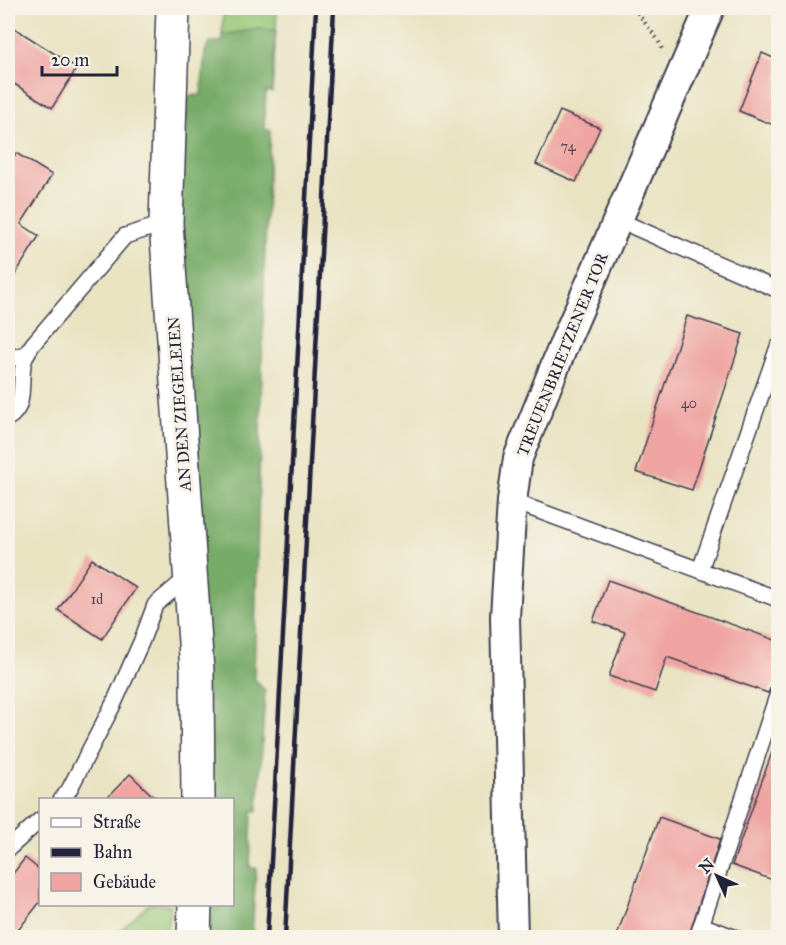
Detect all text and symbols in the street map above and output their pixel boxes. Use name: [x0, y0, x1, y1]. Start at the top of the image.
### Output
scale bar: [42, 39, 117, 77]
text: 20 m: [51, 49, 89, 71]
house number: 74: [561, 138, 577, 155]
street label: TREUENBRIETZENER TOR: [513, 249, 612, 459]
street label: AN DEN ZIEGELEIEN: [164, 315, 195, 493]
house number: 40: [681, 395, 697, 412]
house number: 1d: [91, 591, 103, 608]
legend: [39, 798, 234, 906]
text: Straße: [93, 811, 141, 833]
text: Bahn: [93, 841, 133, 863]
north arrow: [687, 846, 747, 906]
text: N: [695, 854, 719, 877]
text: Gebäude: [93, 871, 156, 893]

